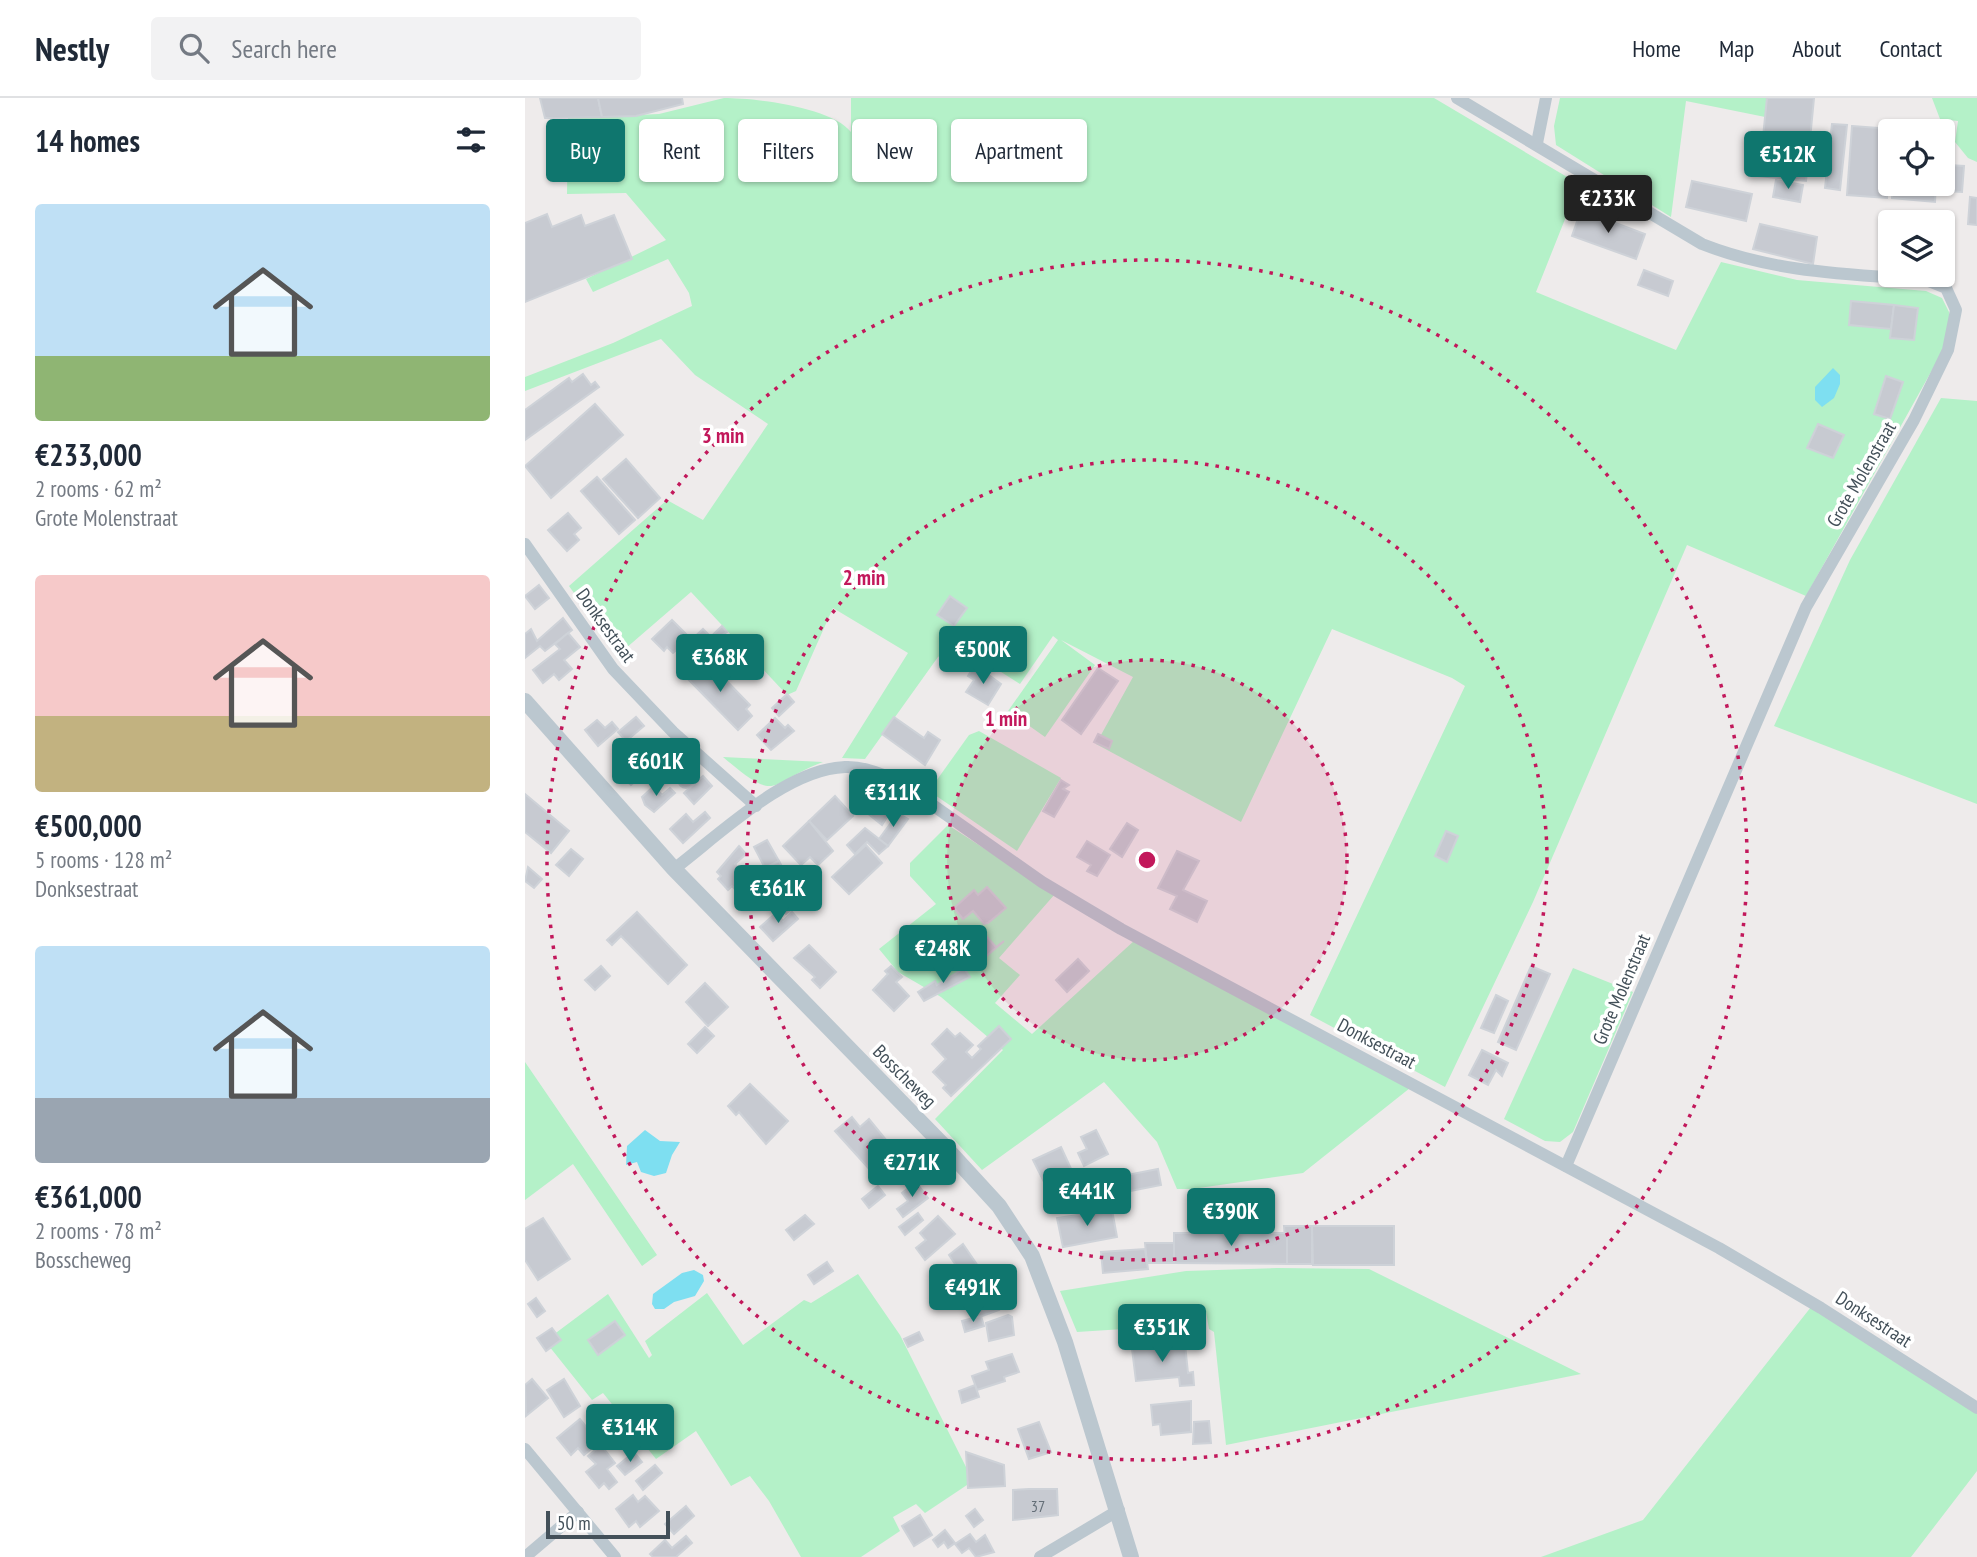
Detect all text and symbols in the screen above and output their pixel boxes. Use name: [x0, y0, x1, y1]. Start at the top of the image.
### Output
search box: [151, 17, 641, 80]
text: Nestly: [35, 27, 109, 70]
icon: search: [175, 29, 213, 67]
text: Search here: [231, 32, 337, 65]
text: Home: [1632, 33, 1681, 64]
text: Map: [1719, 33, 1754, 64]
text: About: [1792, 33, 1841, 64]
text: Contact: [1879, 33, 1942, 64]
chip: Buy: [546, 119, 625, 182]
chip: Rent: [639, 119, 724, 182]
chip: Filters: [738, 119, 838, 182]
chip: New: [852, 119, 937, 182]
chip: Apartment: [951, 119, 1087, 182]
map controls: [1878, 119, 1955, 287]
button: locate: [1878, 119, 1955, 196]
text: 14 homes: [35, 121, 140, 160]
icon: filters: [452, 121, 490, 159]
pin: €512K: [1739, 132, 1837, 191]
text: €512K: [1760, 139, 1816, 168]
pin: €233K: [1559, 176, 1657, 235]
text: €233K: [1580, 183, 1636, 212]
button: layers: [1878, 210, 1955, 287]
icon: home: [200, 249, 326, 375]
street label: Grote Molenstraat: [1821, 416, 1901, 531]
text: 3 min: [702, 422, 744, 449]
text: €233,000: [35, 435, 142, 474]
text: 2 rooms · 62 m²: [35, 474, 162, 503]
text: Grote Molenstraat: [35, 503, 178, 532]
text: 2 min: [843, 564, 885, 591]
street label: Donksestraat: [571, 583, 641, 667]
icon: home: [200, 620, 326, 746]
pin: €500K: [934, 626, 1032, 686]
pin: €368K: [671, 634, 769, 694]
text: €500K: [955, 634, 1011, 663]
text: €368K: [692, 642, 748, 671]
text: 1 min: [985, 705, 1027, 732]
pin: €601K: [607, 738, 705, 798]
text: €601K: [628, 746, 684, 775]
pin: €311K: [844, 770, 942, 829]
text: €311K: [865, 777, 921, 806]
text: €500,000: [35, 806, 142, 845]
text: 5 rooms · 128 m²: [35, 845, 172, 874]
centre of rings: [1135, 848, 1159, 872]
pin: €361K: [729, 866, 827, 925]
text: €361K: [750, 873, 806, 902]
text: Donksestraat: [35, 874, 138, 903]
pin: €248K: [894, 926, 992, 985]
street label: Grote Molenstraat: [1587, 929, 1655, 1048]
text: €248K: [915, 933, 971, 962]
icon: home: [200, 991, 326, 1117]
street label: Donksestraat: [1334, 1012, 1421, 1074]
street label: Bosscheweg: [868, 1039, 942, 1113]
pin: €271K: [863, 1140, 961, 1199]
text: €271K: [884, 1147, 940, 1176]
pin: €441K: [1038, 1168, 1136, 1228]
text: €441K: [1059, 1176, 1115, 1205]
text: €361,000: [35, 1177, 142, 1216]
pin: €390K: [1182, 1188, 1280, 1248]
text: €390K: [1203, 1196, 1259, 1225]
text: 2 rooms · 78 m²: [35, 1216, 162, 1245]
text: Bosscheweg: [35, 1245, 132, 1274]
pin: €491K: [924, 1264, 1022, 1324]
text: €491K: [945, 1272, 1001, 1301]
street label: Donksestraat: [1832, 1286, 1917, 1353]
pin: €351K: [1113, 1304, 1211, 1364]
text: €351K: [1134, 1312, 1190, 1341]
pin: €314K: [581, 1404, 679, 1464]
text: €314K: [602, 1412, 658, 1441]
house number: 37: [1031, 1496, 1045, 1516]
scale bar: [546, 1508, 670, 1540]
text: 50 m: [557, 1511, 591, 1535]

